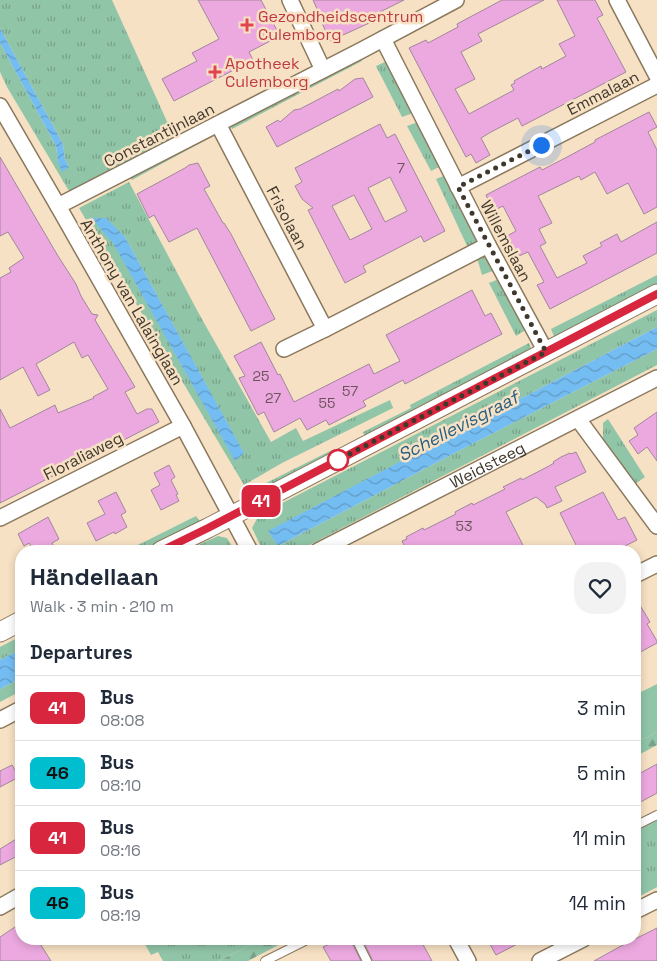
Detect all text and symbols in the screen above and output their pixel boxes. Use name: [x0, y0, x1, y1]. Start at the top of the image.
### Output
place label: Gezondheidscentrum Culemborg: [258, 6, 423, 45]
marker: Gezondheidscentrum Culemborg: [240, 18, 254, 32]
place label: Apotheek Culemborg: [225, 53, 308, 92]
marker: Apotheek Culemborg: [209, 66, 221, 78]
street label: Emmalaan: [564, 66, 642, 120]
street label: Constantijnlaan: [100, 98, 218, 172]
your location: [529, 133, 554, 158]
house number: 7: [397, 159, 405, 177]
street label: Frisolaan: [262, 183, 312, 253]
street label: Willemslaan: [476, 197, 536, 285]
street label: Anthony van Lalainglaan: [76, 215, 188, 389]
house number: 25: [253, 367, 269, 385]
house number: 57: [342, 382, 358, 400]
water label: Schellevisgraaf: [394, 384, 525, 466]
house number: 27: [265, 389, 281, 407]
house number: 55: [319, 394, 335, 412]
street label: Floraliaweg: [40, 427, 126, 485]
street label: Weidsteeg: [446, 437, 529, 493]
unlabelled marker: [327, 449, 349, 471]
line badge: 41: [238, 485, 284, 517]
text: 41: [252, 489, 270, 512]
house number: 53: [456, 517, 472, 535]
text: Händellaan: [30, 561, 159, 592]
button: heart: [574, 562, 626, 614]
text: Walk · 3 min · 210 m: [30, 596, 174, 617]
text: Departures: [30, 640, 133, 665]
text: Bus: [100, 685, 134, 710]
text: 41: [48, 696, 67, 719]
text: 3 min: [577, 696, 626, 721]
text: 08:08: [100, 710, 145, 731]
text: Bus: [100, 750, 134, 775]
text: 46: [46, 761, 69, 784]
text: 5 min: [577, 761, 626, 786]
text: 08:10: [100, 775, 141, 796]
text: Bus: [100, 815, 134, 840]
text: 41: [48, 826, 67, 849]
text: 11 min: [573, 826, 626, 851]
text: 08:16: [100, 840, 141, 861]
text: Bus: [100, 880, 134, 905]
text: 46: [46, 891, 69, 914]
text: 14 min: [569, 891, 626, 916]
text: 08:19: [100, 905, 141, 926]

